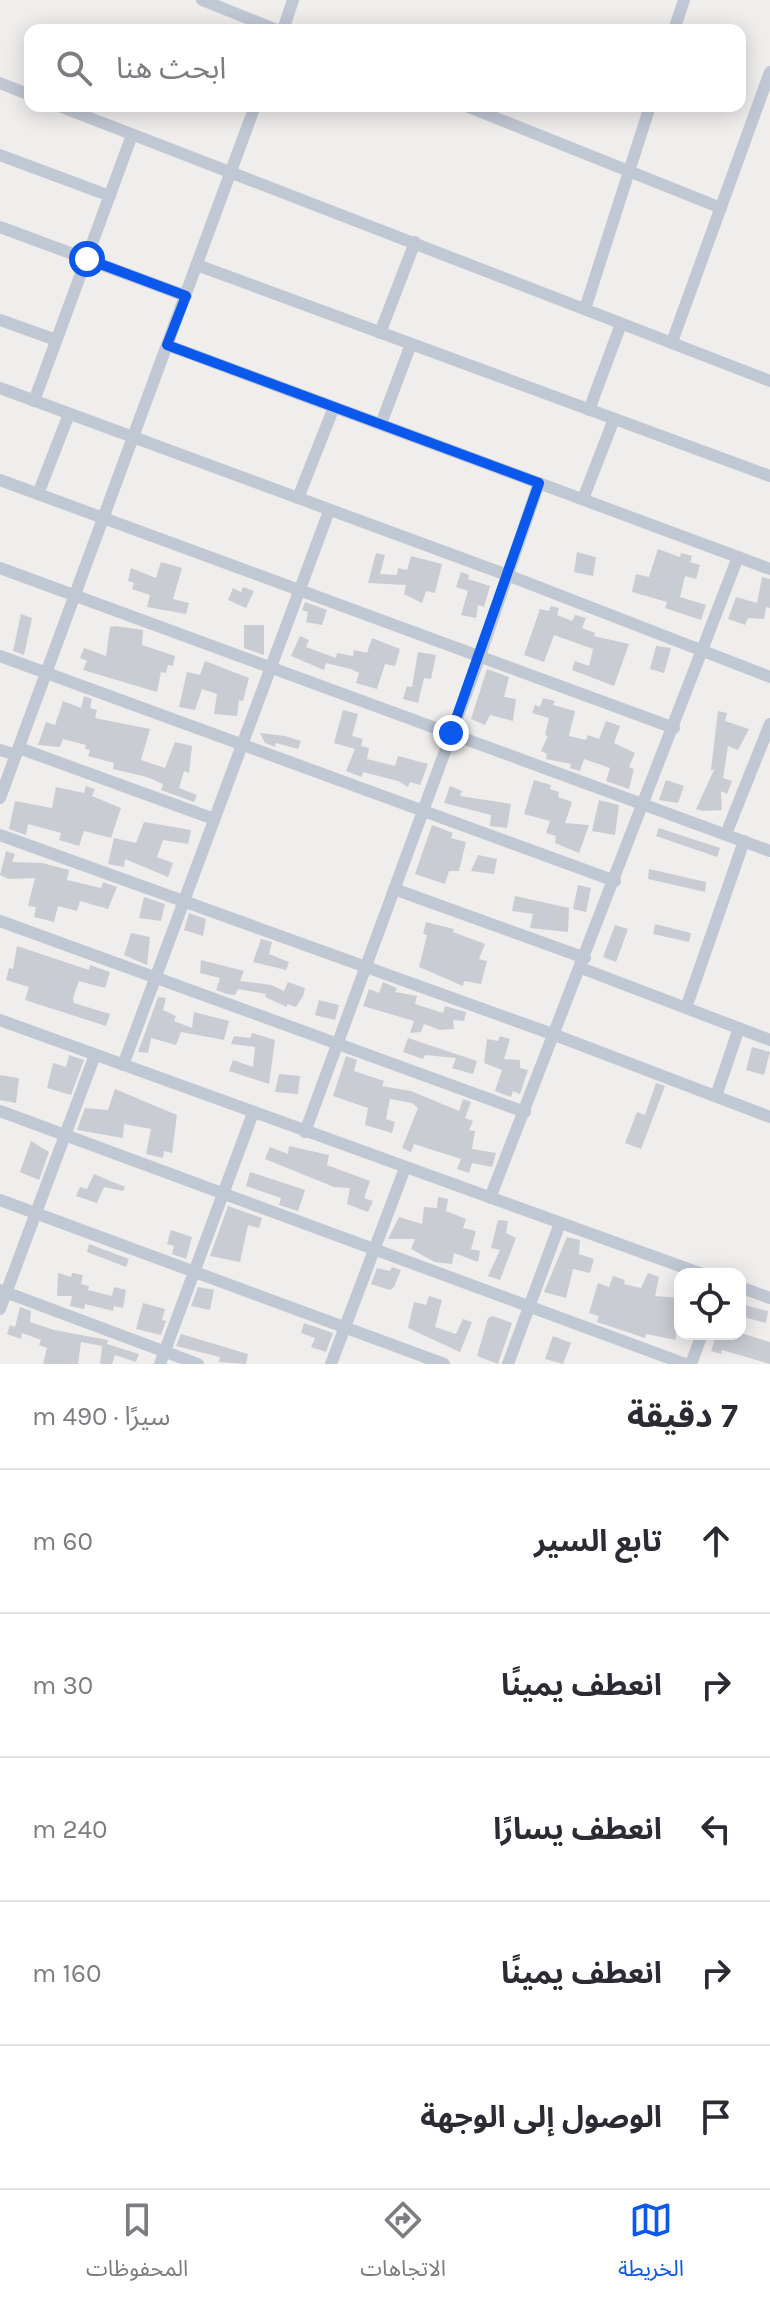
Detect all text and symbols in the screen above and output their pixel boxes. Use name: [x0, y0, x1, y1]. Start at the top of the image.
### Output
search box: [24, 24, 746, 112]
icon: search: [52, 46, 96, 90]
text: ابحث هنا: [116, 50, 226, 86]
route start: [69, 241, 105, 277]
route end: [433, 715, 469, 751]
map controls: [674, 1268, 746, 1340]
button: locate: [674, 1268, 746, 1340]
text: 7 دقيقة: [627, 1396, 738, 1436]
text: سيرًا · 490 m: [32, 1401, 170, 1432]
icon: ahead: [694, 1519, 738, 1563]
text: تابع السير: [534, 1523, 662, 1559]
text: 60 m: [32, 1526, 93, 1557]
icon: right: [694, 1663, 738, 1707]
text: انعطف يمينًا: [501, 1667, 662, 1703]
text: 30 m: [32, 1670, 93, 1701]
icon: left: [694, 1807, 738, 1851]
text: انعطف يسارًا: [493, 1811, 662, 1847]
text: 240 m: [32, 1814, 108, 1845]
icon: right: [694, 1951, 738, 1995]
text: انعطف يمينًا: [501, 1955, 662, 1991]
text: 160 m: [32, 1958, 101, 1989]
icon: arrive: [694, 2095, 738, 2139]
text: الوصول إلى الوجهة: [420, 2099, 662, 2135]
tab: المحفوظات: [86, 2198, 188, 2292]
tab: الاتجاهات: [360, 2198, 446, 2292]
tab: الخريطة: [618, 2198, 684, 2292]

